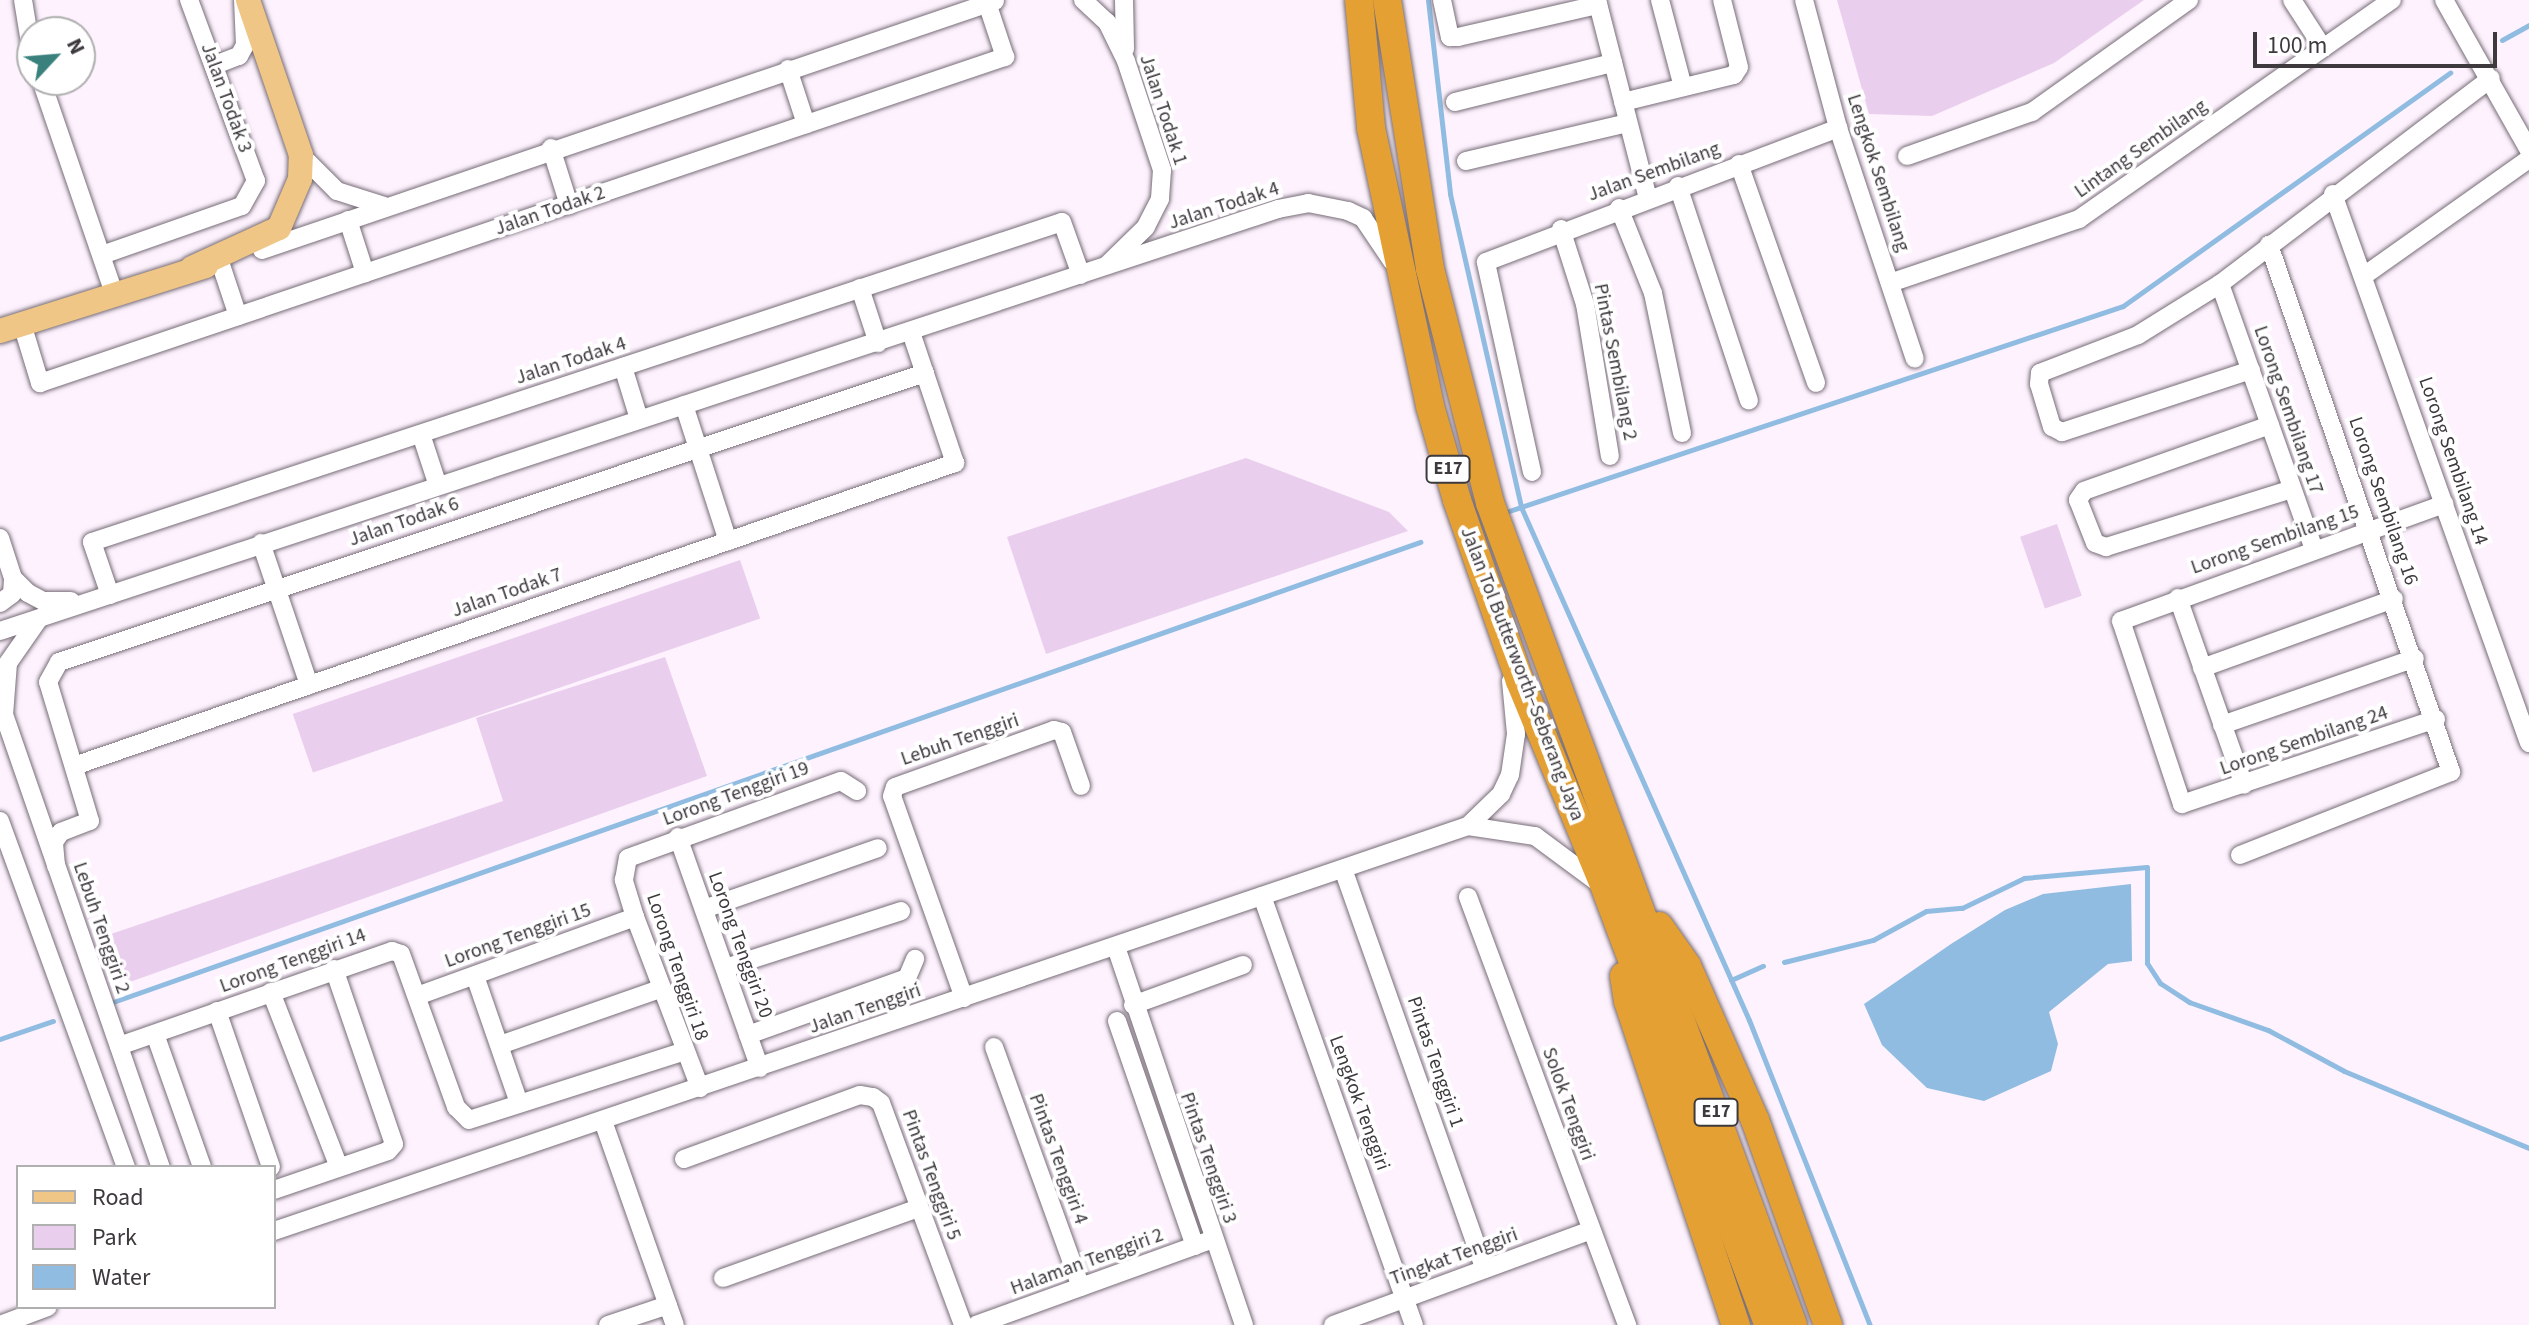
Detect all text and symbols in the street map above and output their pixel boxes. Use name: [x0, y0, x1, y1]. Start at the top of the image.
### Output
north arrow: [16, 16, 96, 96]
scale bar: [2257, 16, 2501, 66]
text: 100 m: [2267, 28, 2327, 63]
text: N: [58, 33, 93, 60]
street label: Jalan Todak 3: [195, 40, 257, 156]
street label: Jalan Todak 1: [1134, 52, 1192, 168]
street label: Lengkok Sembilang: [1841, 91, 1915, 255]
street label: Lintang Sembilang: [2070, 94, 2212, 204]
street label: Jalan Sembilang: [1585, 137, 1723, 207]
street label: Jalan Todak 4: [1166, 177, 1282, 235]
street label: Jalan Todak 2: [492, 181, 608, 241]
street label: Pintas Sembilang 2: [1588, 282, 1642, 442]
street label: Lorong Sembilang 17: [2248, 323, 2328, 497]
street label: Jalan Todak 4: [513, 332, 629, 390]
street label: Lorong Sembilang 14: [2413, 374, 2493, 548]
street label: Lorong Sembilang 16: [2343, 414, 2423, 588]
road number: E17: [1424, 455, 1472, 483]
street label: Jalan Todak 6: [346, 492, 462, 552]
street label: Lorong Sembilang 15: [2188, 500, 2362, 580]
street label: Jalan Tol Butterworth–Seberang Jaya: [1455, 524, 1589, 824]
street label: Jalan Todak 7: [449, 563, 565, 623]
street label: Lorong Sembilang 24: [2217, 701, 2391, 781]
street label: Lebuh Tenggiri: [898, 709, 1022, 771]
street label: Lorong Tenggiri 19: [660, 756, 812, 832]
street label: Lebuh Tenggiri 2: [67, 859, 135, 997]
street label: Lorong Tenggiri 20: [702, 869, 778, 1021]
street label: Lorong Tenggiri 18: [641, 890, 713, 1044]
street label: Lorong Tenggiri 15: [442, 898, 594, 974]
street label: Lorong Tenggiri 14: [217, 923, 369, 999]
street label: Jalan Tenggiri: [806, 979, 924, 1039]
street label: Pintas Tenggiri 1: [1401, 993, 1469, 1131]
street label: Lengkok Tenggiri: [1323, 1032, 1395, 1174]
street label: Solok Tenggiri: [1536, 1044, 1600, 1164]
street label: Pintas Tenggiri 3: [1174, 1089, 1242, 1227]
street label: Pintas Tenggiri 4: [1023, 1090, 1093, 1228]
road number: E17: [1692, 1098, 1740, 1126]
street label: Pintas Tenggiri 5: [896, 1106, 966, 1244]
legend: [16, 1165, 276, 1309]
text: Road: [92, 1180, 144, 1215]
text: Park: [92, 1220, 137, 1255]
street label: Halaman Tenggiri 2: [1007, 1223, 1167, 1301]
street label: Tingkat Tenggiri: [1387, 1223, 1521, 1291]
text: Water: [92, 1260, 150, 1295]

